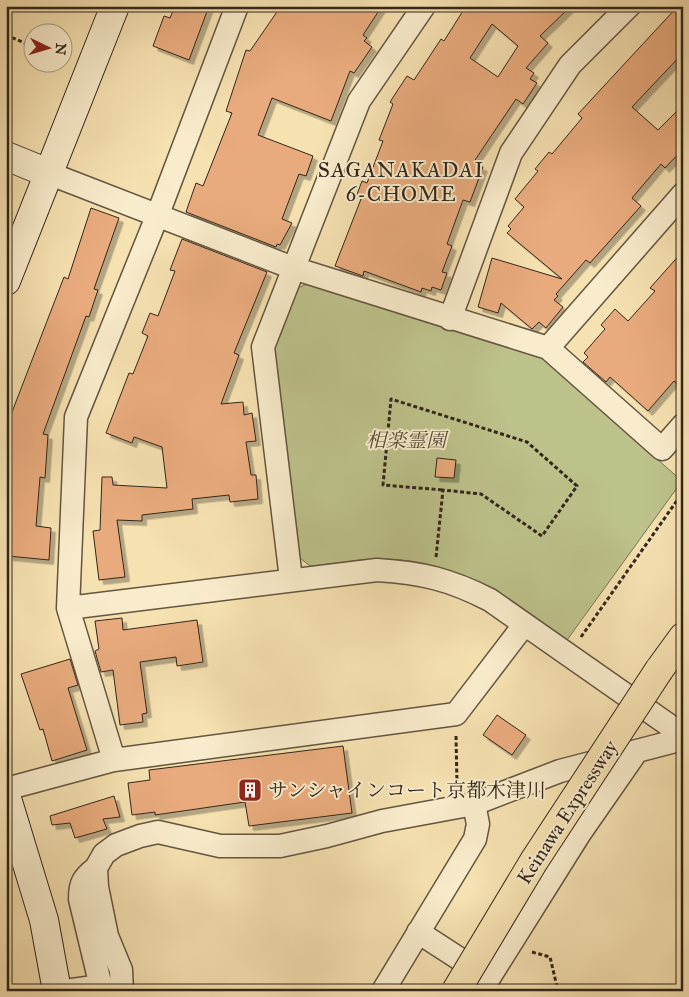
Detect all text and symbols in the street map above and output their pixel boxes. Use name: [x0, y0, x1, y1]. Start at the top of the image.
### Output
north arrow: [22, 22, 72, 72]
text: N: [51, 42, 69, 56]
district label: SAGANAKADAI 6-CHOME: [318, 157, 484, 207]
park label: 相楽霊園: [366, 428, 449, 452]
street label: Keinawa Expressway: [512, 735, 623, 888]
building icon: サンシャインコート京都木津川: [237, 777, 263, 803]
place label: サンシャインコート京都木津川: [268, 778, 546, 802]

